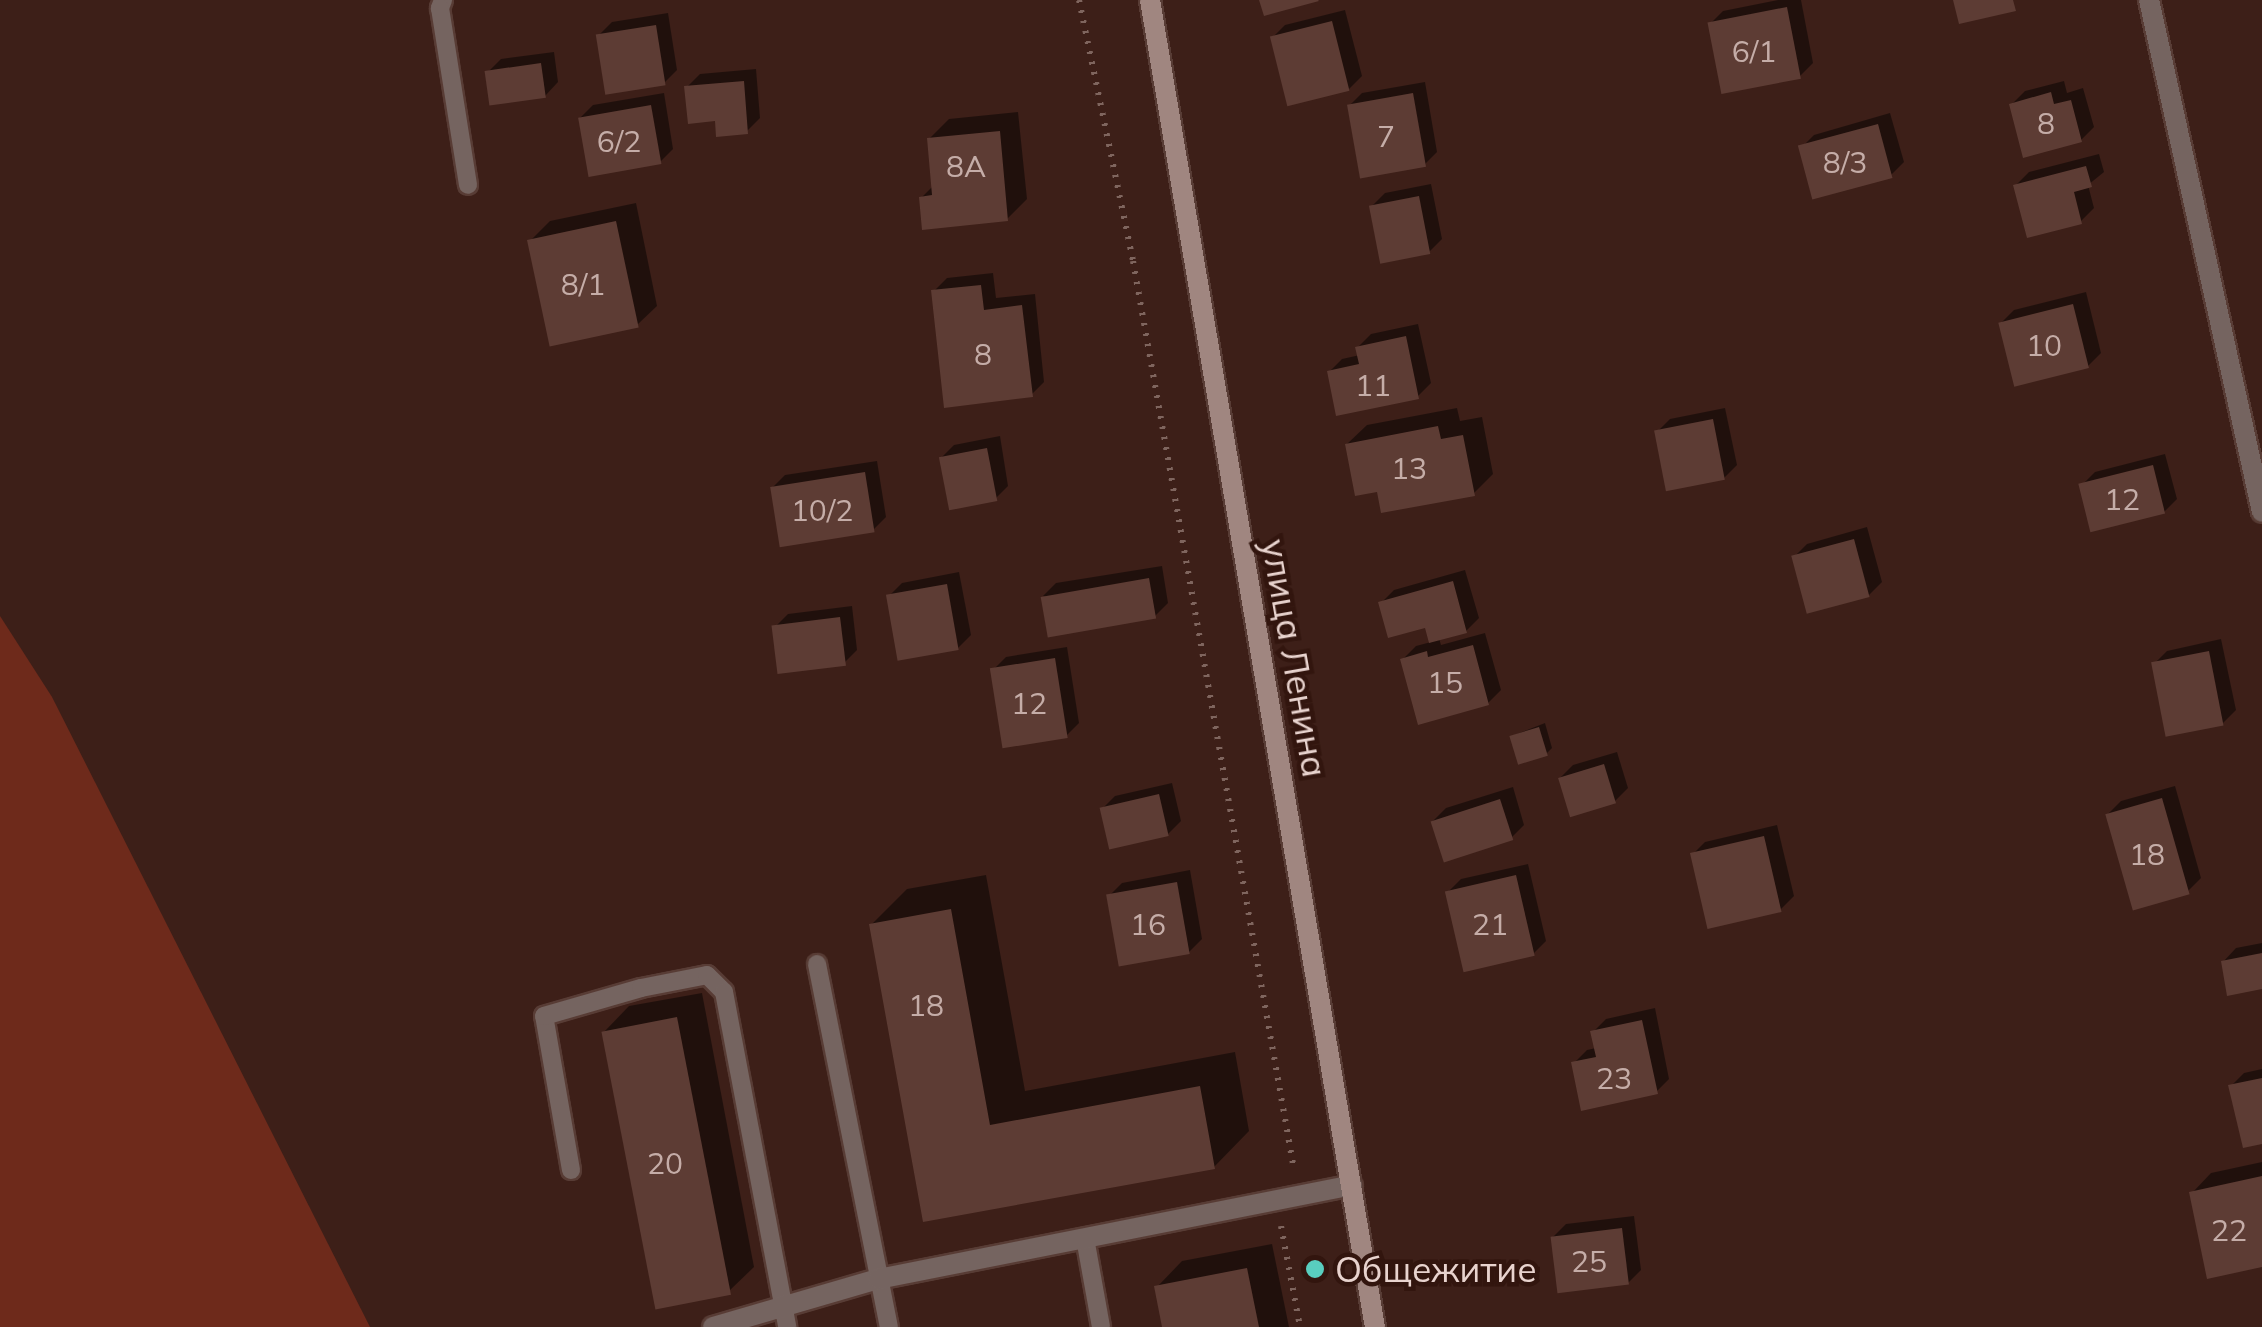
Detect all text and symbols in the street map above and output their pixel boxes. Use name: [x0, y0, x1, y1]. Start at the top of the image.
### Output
house number: 6/1: [1732, 33, 1776, 69]
house number: 8: [2037, 105, 2055, 141]
house number: 7: [1377, 118, 1395, 154]
house number: 6/2: [597, 123, 641, 159]
house number: 8/3: [1823, 144, 1867, 180]
house number: 8А: [946, 148, 986, 184]
house number: 8/1: [561, 266, 605, 302]
house number: 10: [2026, 327, 2062, 363]
house number: 8: [974, 336, 992, 372]
house number: 11: [1355, 367, 1391, 403]
house number: 13: [1391, 450, 1427, 486]
house number: 12: [2104, 481, 2140, 517]
house number: 10/2: [791, 492, 853, 528]
street label: улица Ленина: [1253, 536, 1337, 780]
house number: 15: [1427, 664, 1463, 700]
house number: 12: [1011, 685, 1047, 721]
house number: 18: [2129, 836, 2165, 872]
house number: 16: [1130, 906, 1166, 942]
house number: 21: [1472, 906, 1508, 942]
house number: 18: [908, 987, 944, 1023]
house number: 23: [1596, 1060, 1632, 1096]
house number: 20: [647, 1145, 683, 1181]
house number: 22: [2211, 1212, 2247, 1248]
house number: 25: [1571, 1243, 1607, 1279]
place label: Общежитие: [1335, 1248, 1537, 1290]
marker: Общежитие: [1304, 1258, 1326, 1280]

